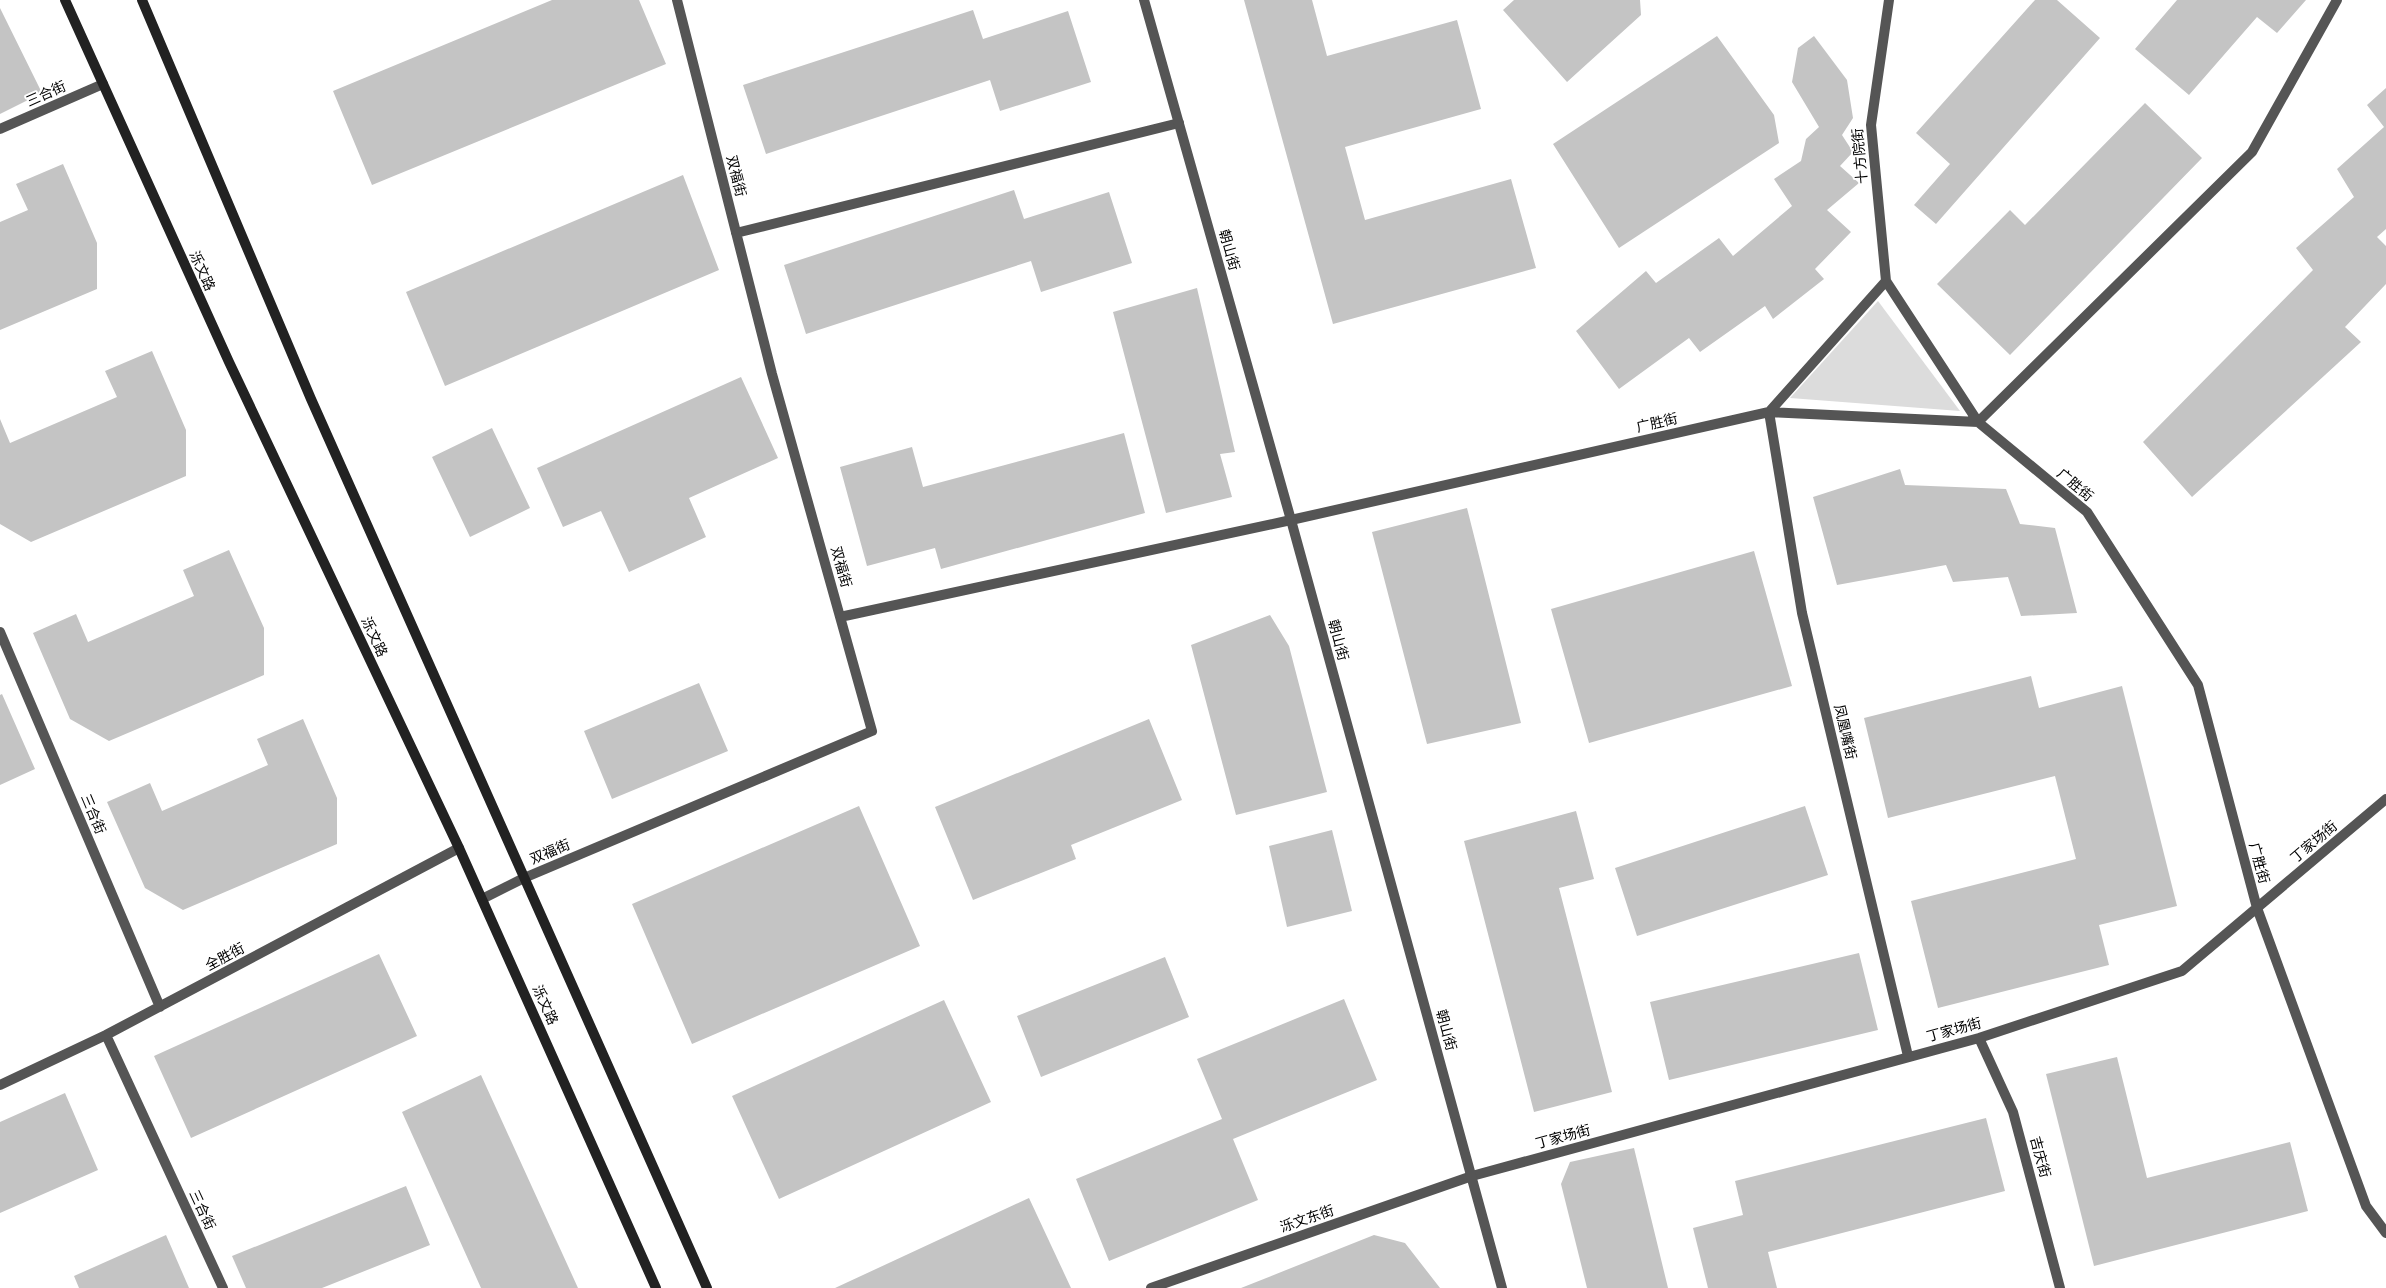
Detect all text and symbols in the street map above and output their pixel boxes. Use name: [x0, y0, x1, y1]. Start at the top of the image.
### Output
street label: 三合街: [23, 78, 69, 110]
street label: 十方院街: [1849, 127, 1871, 185]
street label: 双福街: [723, 154, 749, 198]
street label: 朝山街: [1215, 227, 1243, 273]
street label: 泺文路: [186, 248, 218, 294]
street label: 广胜街: [1635, 410, 1679, 436]
street label: 广胜街: [2053, 465, 2097, 505]
street label: 双福街: [827, 544, 855, 590]
street label: 泺文路: [357, 614, 391, 660]
street label: 朝山街: [1324, 618, 1352, 662]
street label: 凤凰嘴街: [1830, 703, 1860, 761]
street label: 三合街: [77, 791, 109, 837]
street label: 丁家场街: [2287, 817, 2341, 867]
street label: 双福街: [527, 836, 573, 868]
street label: 广胜街: [2245, 841, 2273, 885]
street label: 全胜街: [202, 940, 248, 974]
street label: 泺文路: [529, 982, 561, 1028]
street label: 朝山街: [1432, 1008, 1460, 1052]
street label: 丁家场街: [1925, 1015, 1983, 1045]
street label: 丁家场街: [1534, 1122, 1592, 1152]
street label: 吉庆街: [2026, 1135, 2054, 1179]
street label: 三合街: [185, 1187, 219, 1233]
street label: 泺文东街: [1278, 1202, 1336, 1236]

